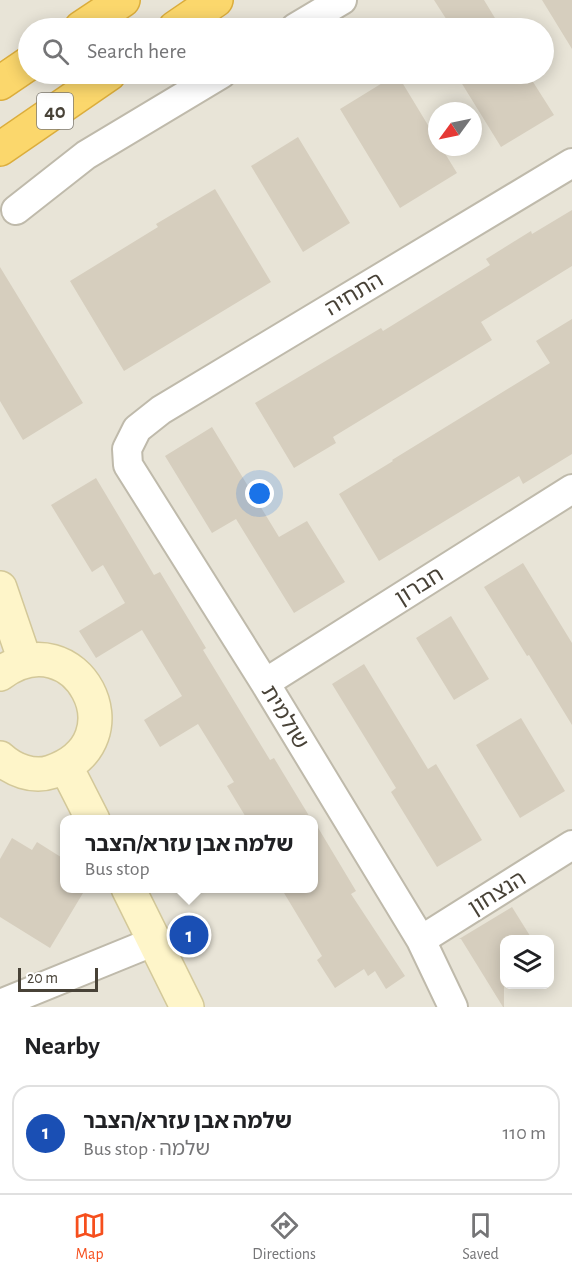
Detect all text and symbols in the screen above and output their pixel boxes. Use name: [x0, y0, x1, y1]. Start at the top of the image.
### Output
search box: [18, 18, 554, 84]
icon: search: [39, 35, 72, 68]
text: Search here: [87, 40, 186, 62]
road number: 40: [37, 93, 73, 129]
north arrow: [428, 102, 482, 156]
street label: התחיה: [321, 268, 387, 320]
your location: [245, 479, 274, 508]
street label: חברון: [391, 563, 447, 609]
street label: שולמית: [258, 681, 312, 753]
popup: [60, 815, 318, 893]
text: שלמה אבן עזרא/הצבר: [85, 833, 293, 855]
text: Bus stop: [85, 859, 150, 879]
street label: הנצחון: [465, 867, 529, 919]
pin: 1: [170, 912, 208, 958]
map controls: [500, 935, 554, 989]
button: layers: [500, 935, 554, 989]
scale bar: [18, 965, 98, 992]
text: 20 m: [27, 970, 58, 986]
text: Nearby: [24, 1033, 100, 1059]
text: שלמה אבן עזרא/הצבר: [83, 1110, 292, 1132]
text: 1: [42, 1123, 49, 1143]
text: 110 m: [502, 1123, 546, 1143]
text: Bus stop · שלמה: [83, 1139, 210, 1159]
tab: Map: [73, 1209, 106, 1264]
tab: Directions: [252, 1209, 316, 1264]
tab: Saved: [462, 1209, 499, 1264]

